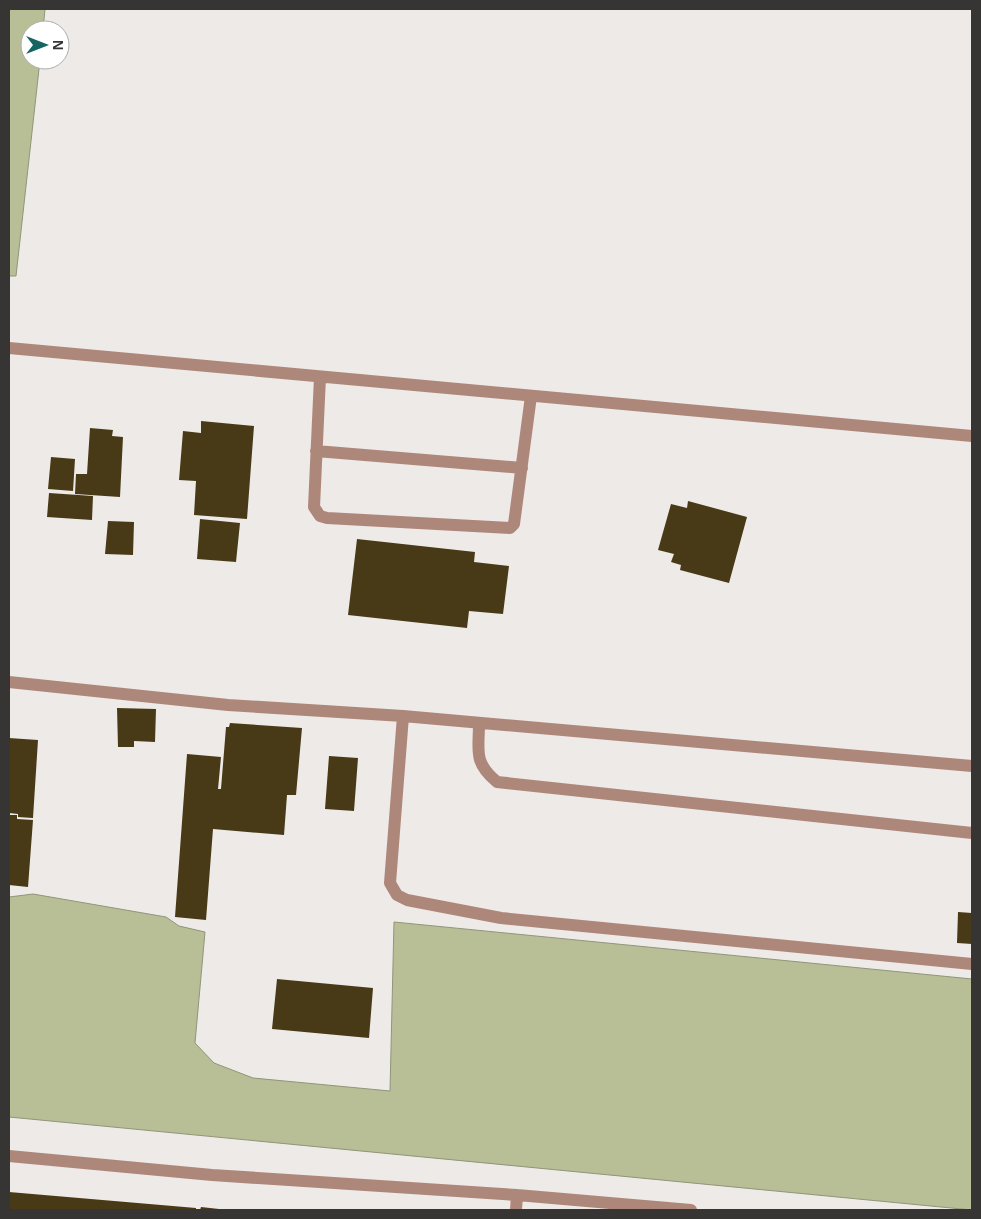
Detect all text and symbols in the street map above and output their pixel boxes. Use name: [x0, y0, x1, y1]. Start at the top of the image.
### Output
north arrow: [20, 20, 70, 70]
text: N: [50, 40, 66, 50]

